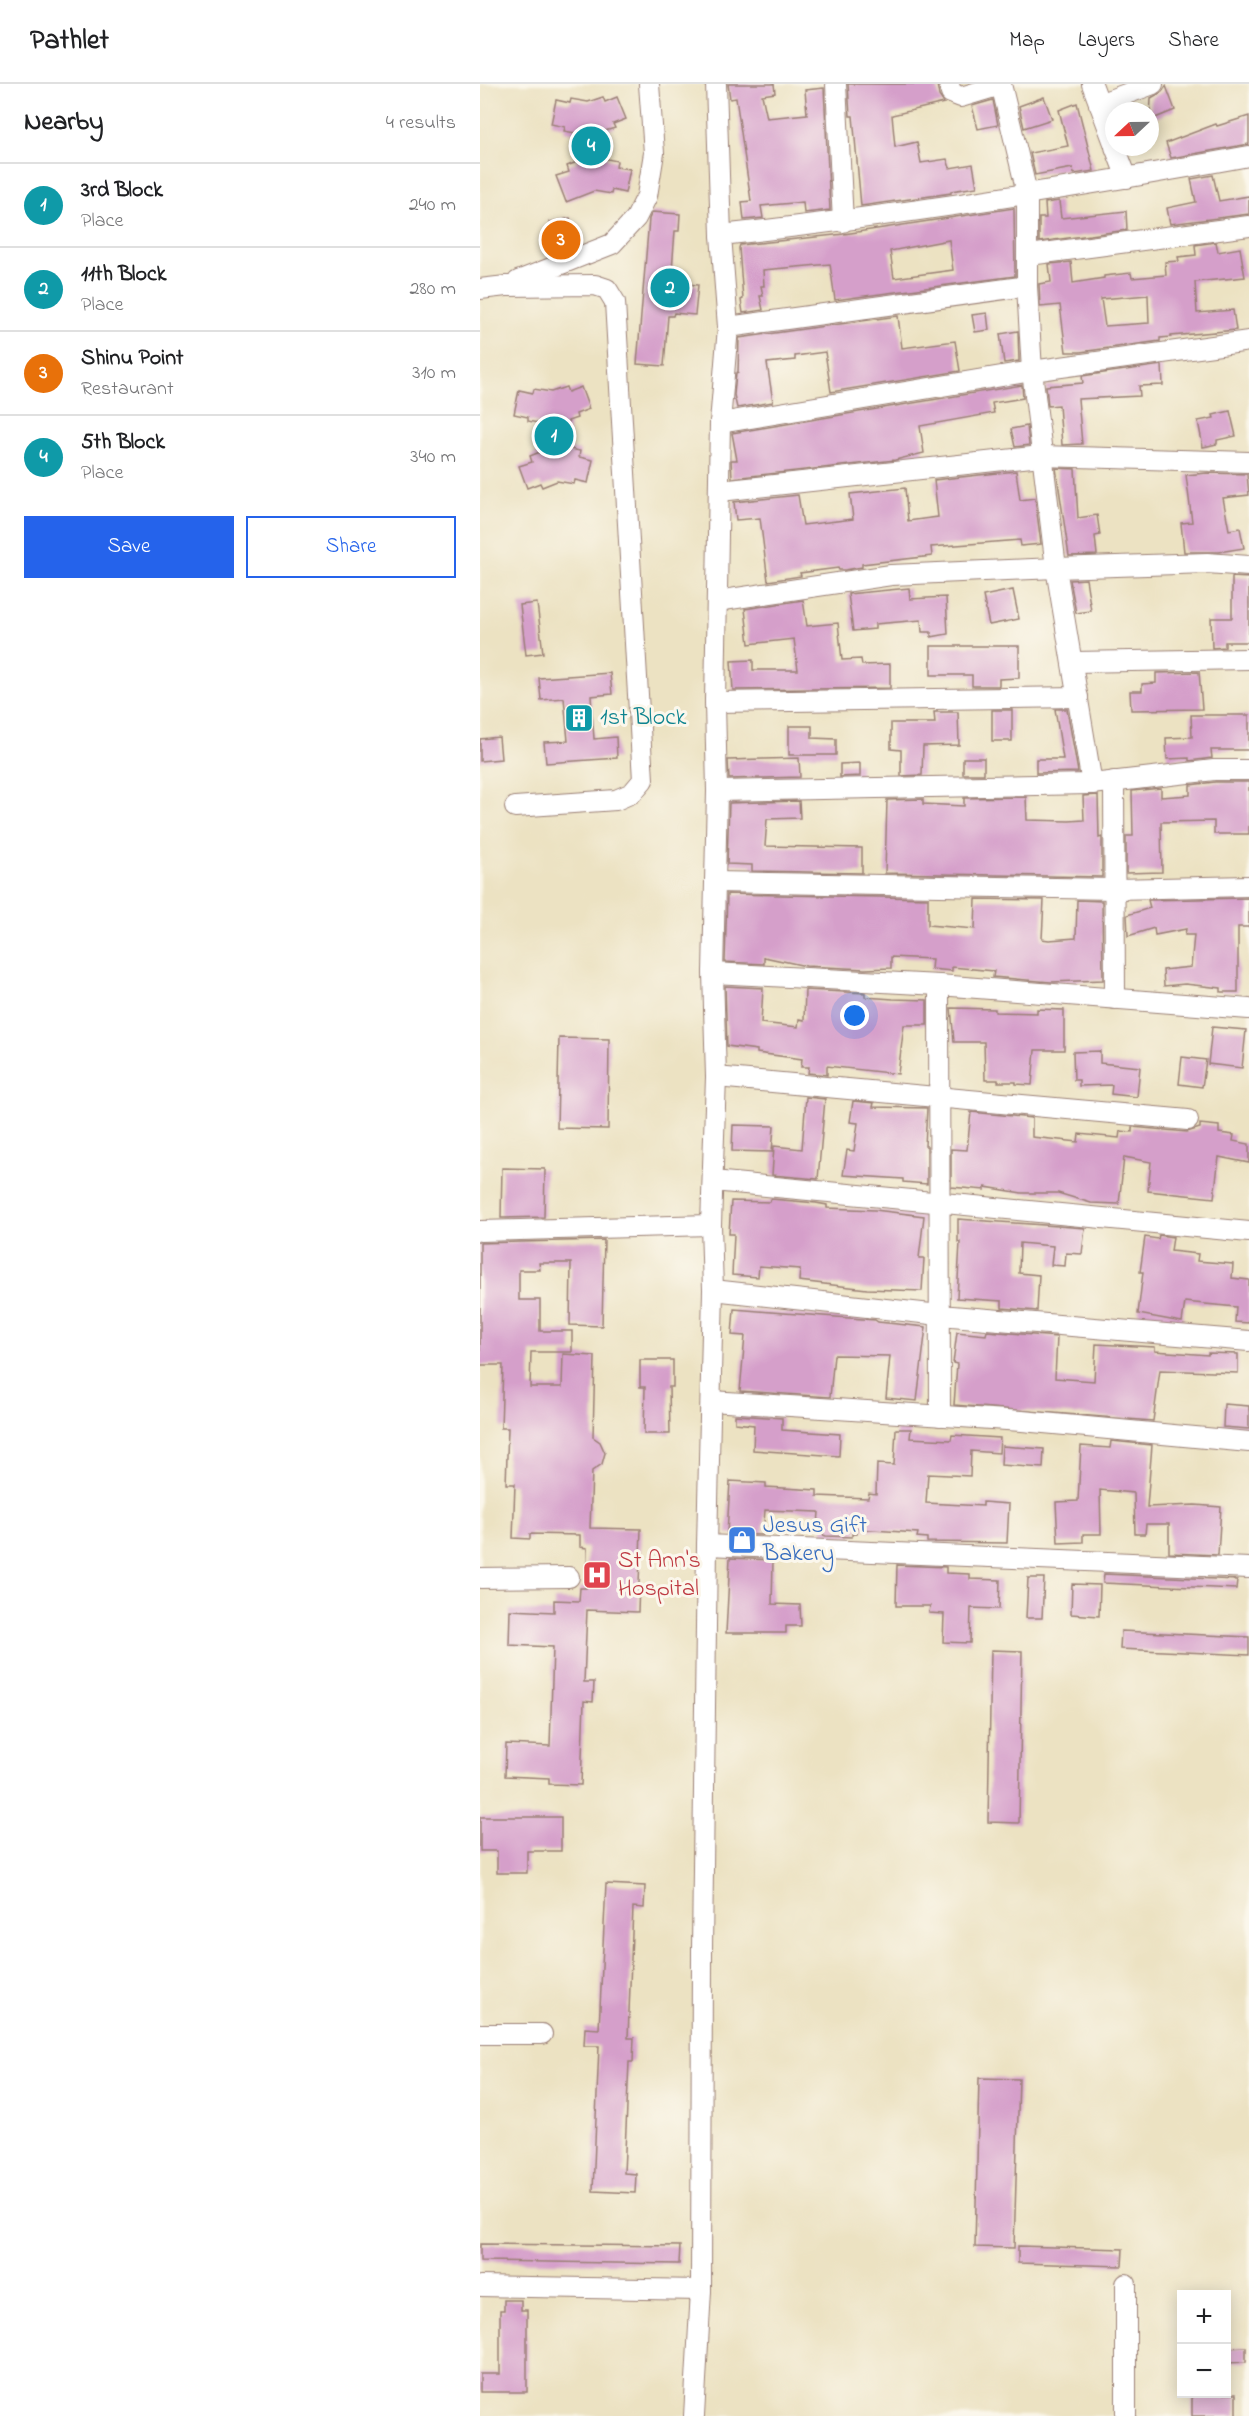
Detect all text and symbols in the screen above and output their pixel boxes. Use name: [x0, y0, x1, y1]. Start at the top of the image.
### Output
text: Pathlet: [30, 21, 109, 62]
text: Map: [1009, 26, 1045, 56]
text: Layers: [1078, 26, 1135, 56]
text: Share: [1168, 26, 1219, 56]
north arrow: [1105, 102, 1159, 156]
text: Nearby: [24, 104, 103, 142]
text: 4 results: [386, 109, 456, 138]
pin: 4: [572, 124, 610, 168]
text: 3rd Block: [81, 175, 163, 207]
text: 1: [40, 191, 47, 220]
text: 240 m: [409, 191, 456, 220]
text: Place: [81, 207, 123, 236]
pin: 3: [542, 218, 580, 262]
text: 11th Block: [81, 259, 166, 291]
pin: 2: [650, 266, 690, 310]
text: 2: [39, 275, 48, 304]
text: 280 m: [409, 275, 456, 304]
text: Place: [81, 291, 123, 320]
text: Shinu Point: [81, 343, 183, 375]
text: 3: [39, 359, 48, 388]
text: 310 m: [412, 359, 456, 388]
text: Restaurant: [81, 375, 174, 404]
pin: 1: [534, 414, 574, 458]
text: 5th Block: [81, 427, 165, 459]
text: 4: [39, 443, 48, 472]
text: 340 m: [410, 443, 456, 472]
text: Place: [81, 459, 123, 488]
button: Save: [24, 516, 234, 578]
button: Share: [246, 516, 456, 578]
place label: 1st Block: [600, 701, 687, 736]
building icon: 1st Block: [563, 702, 595, 734]
your location: [840, 1001, 869, 1030]
place label: Jesus Gift Bakery: [762, 1509, 867, 1573]
shop icon: Jesus Gift Bakery: [726, 1524, 758, 1556]
place label: St Ann's Hospital: [618, 1544, 701, 1607]
hospital icon: St Ann's Hospital: [581, 1559, 613, 1591]
map controls: [1177, 2290, 1231, 2398]
button: +: [1177, 2290, 1231, 2344]
button: −: [1177, 2344, 1231, 2398]

